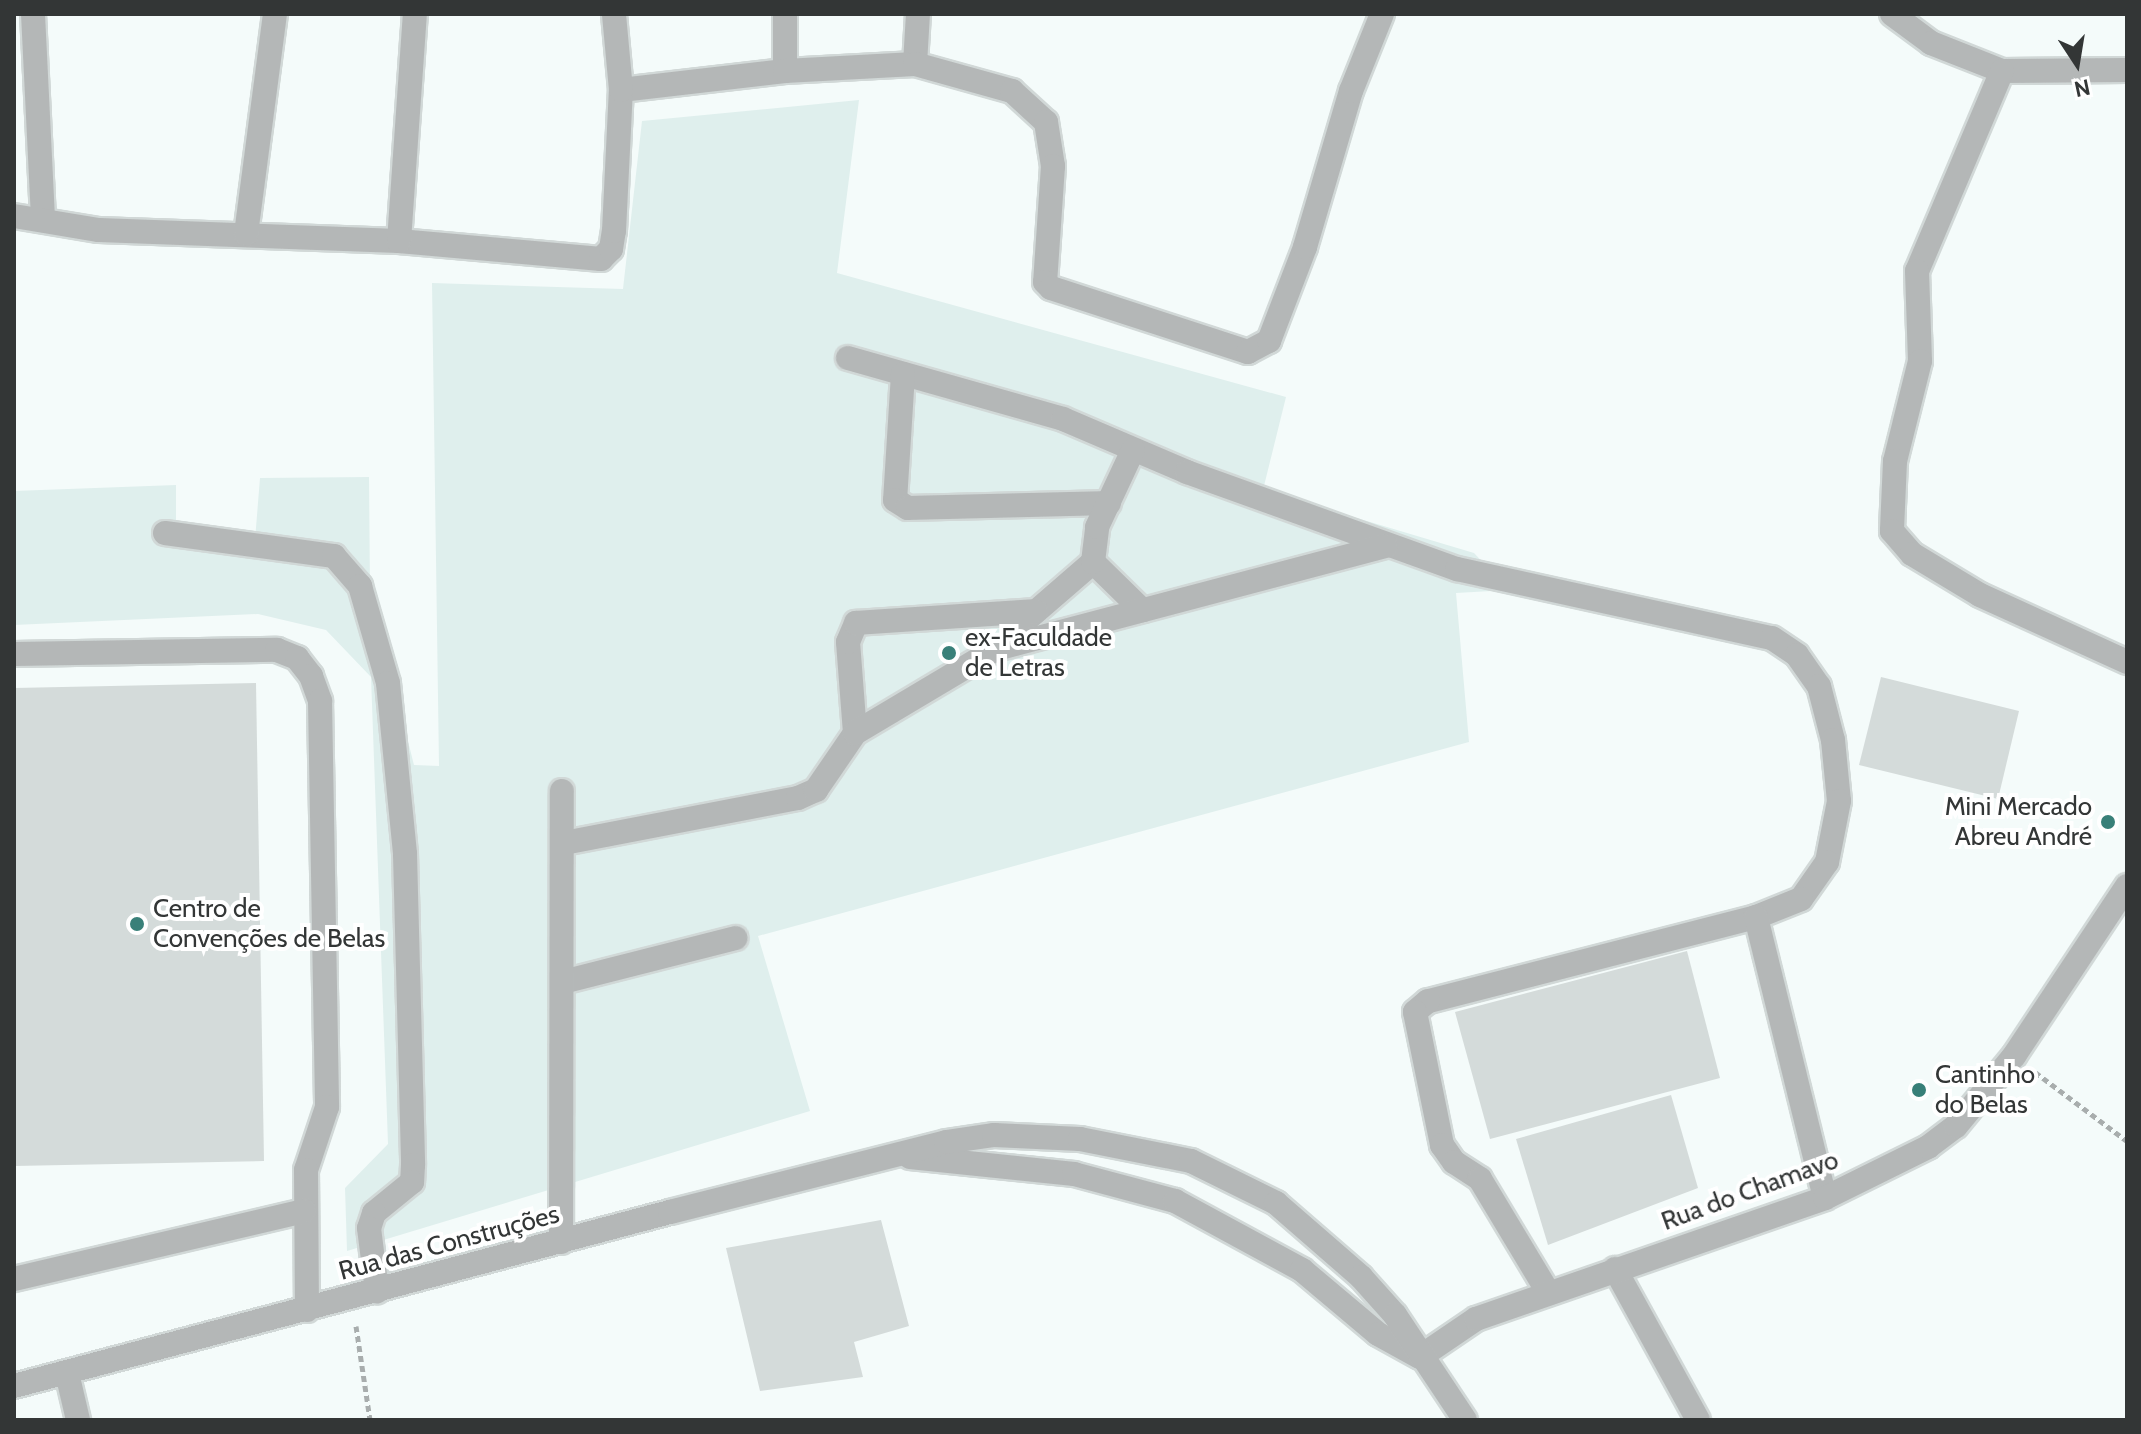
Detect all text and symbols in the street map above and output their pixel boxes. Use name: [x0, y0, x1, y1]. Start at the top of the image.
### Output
north arrow: [2037, 24, 2117, 104]
text: N: [2072, 73, 2093, 103]
place label: ex-Faculdade de Letras: [965, 622, 1112, 684]
marker: ex-Faculdade de Letras: [940, 644, 958, 662]
place label: Mini Mercado Abreu André: [1945, 791, 2092, 852]
marker: Mini Mercado Abreu André: [2099, 813, 2117, 831]
place label: Centro de Convenções de Belas: [153, 893, 385, 954]
marker: Centro de Convenções de Belas: [128, 915, 146, 933]
place label: Cantinho do Belas: [1935, 1059, 2035, 1120]
marker: Cantinho do Belas: [1910, 1081, 1928, 1099]
street label: Rua do Chamavo: [1657, 1145, 1843, 1237]
street label: Rua das Construções: [335, 1199, 563, 1287]

